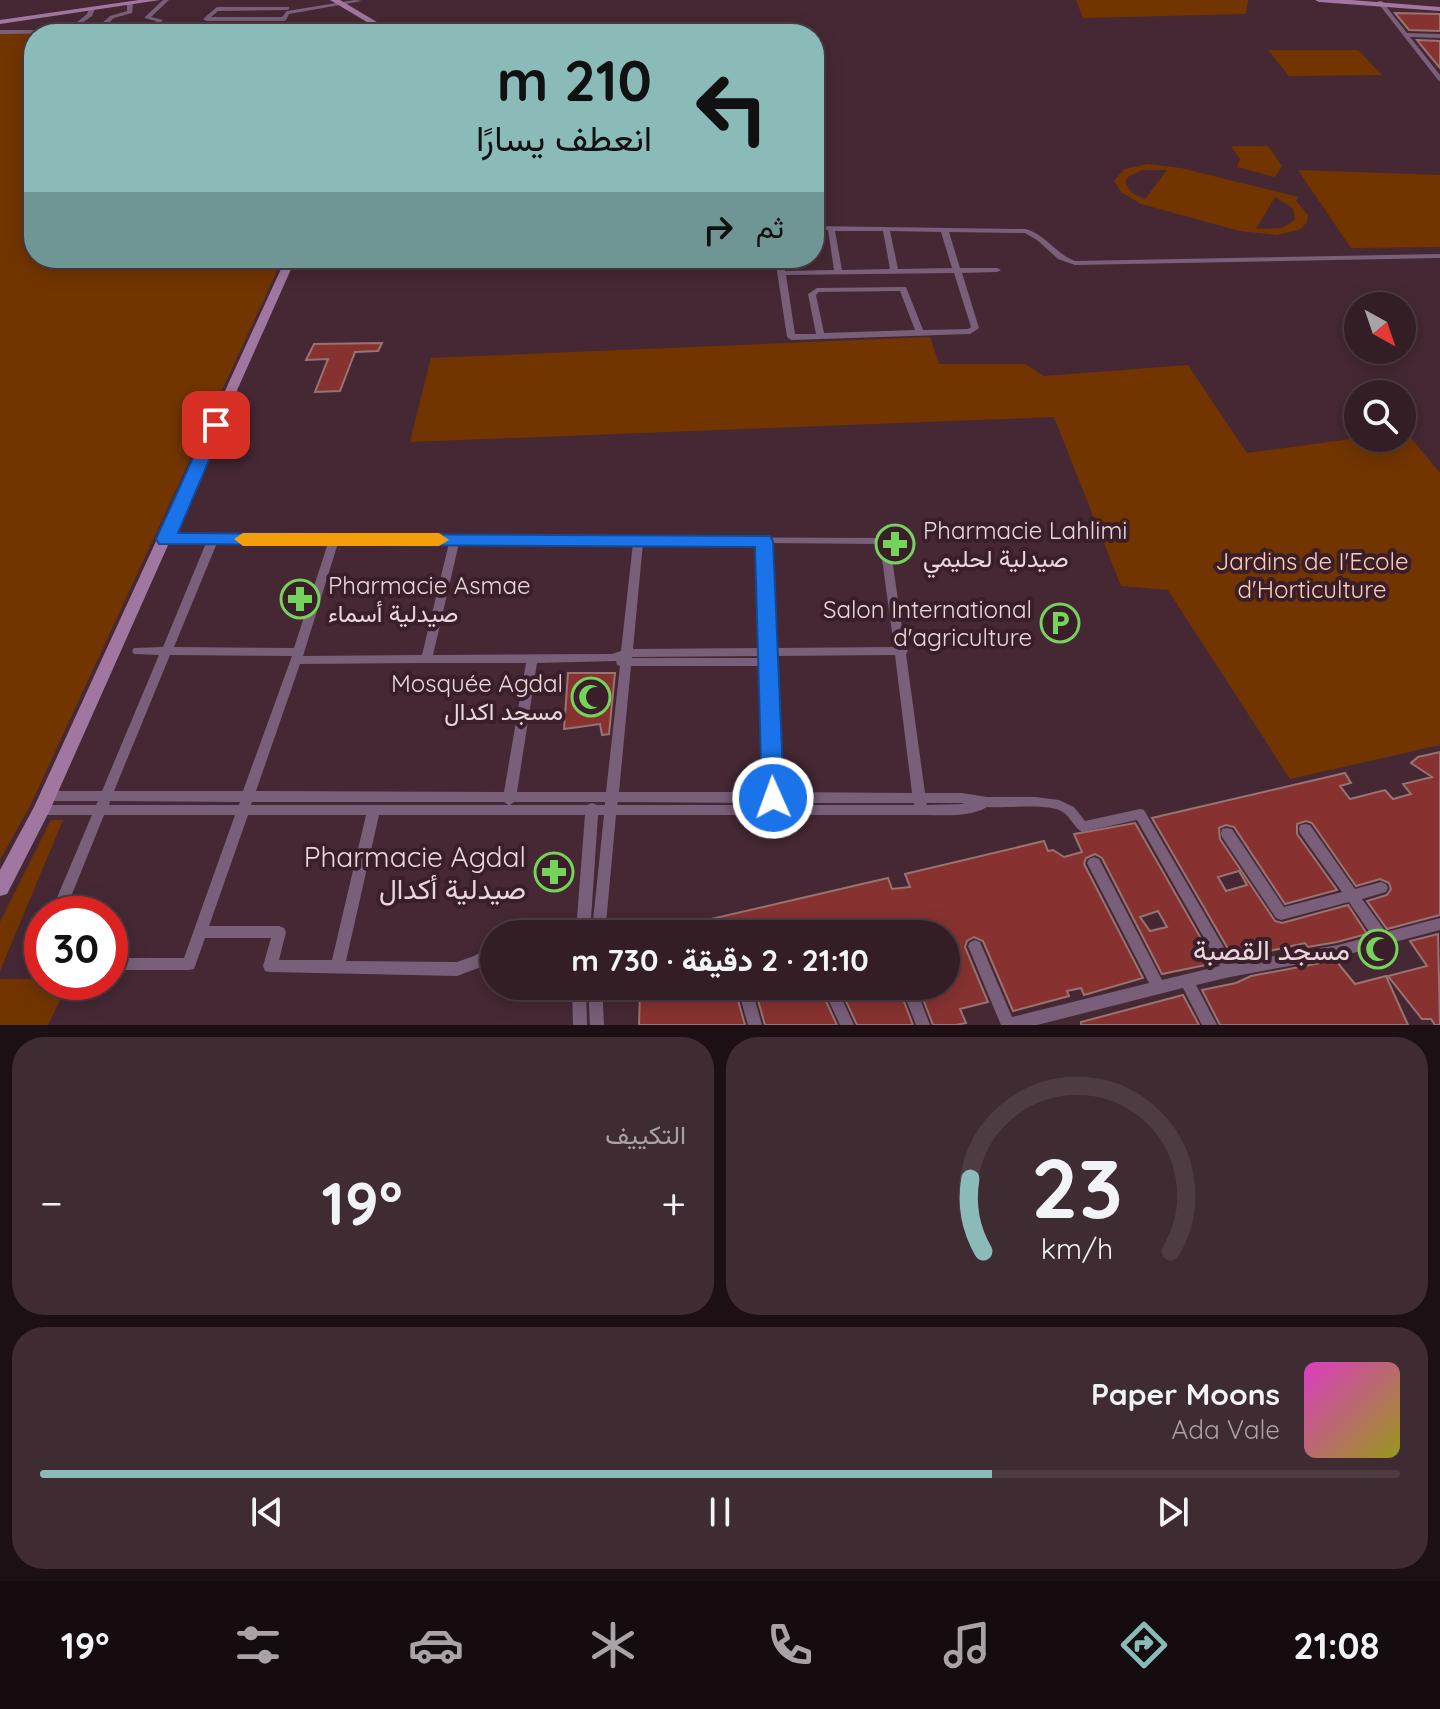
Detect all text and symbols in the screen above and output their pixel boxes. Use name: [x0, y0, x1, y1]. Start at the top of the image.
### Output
text: 210 m: [497, 45, 652, 115]
icon: left: [680, 56, 784, 160]
text: انعطف يسارًا: [476, 115, 652, 160]
icon: right: [696, 208, 740, 252]
text: ثم: [756, 208, 784, 246]
north arrow: [1344, 292, 1416, 364]
map controls: [1344, 292, 1416, 452]
button: search: [1344, 380, 1416, 452]
pin: [182, 391, 250, 459]
icon: arrive: [194, 403, 238, 447]
place label: Pharmacie Lahlimi صيدلية لحليمي: [923, 515, 1127, 578]
pharmacy icon: Pharmacie Lahlimi صيدلية لحليمي: [874, 523, 916, 565]
park label: Jardins de I'Ecole d'Horticulture: [1216, 546, 1408, 604]
place label: Pharmacie Asmae صيدلية أسماء: [328, 570, 531, 628]
pharmacy icon: Pharmacie Asmae صيدلية أسماء: [279, 578, 321, 620]
place label: Salon International d'agriculture: [823, 594, 1032, 652]
parking icon: Salon International d'agriculture: [1039, 602, 1081, 644]
place label: Mosquée Agdal مسجد اكدال: [391, 668, 563, 726]
mosque icon: Mosquée Agdal مسجد اكدال: [570, 676, 612, 718]
position arrow: [731, 756, 815, 840]
place label: Pharmacie Agdal صيدلية أكدال: [304, 839, 526, 906]
pharmacy icon: Pharmacie Agdal صيدلية أكدال: [533, 851, 575, 893]
speed limit sign: 30: [24, 896, 128, 1000]
mosque icon: مسجد القصبة: [1357, 928, 1399, 970]
place label: مسجد القصبة: [1193, 932, 1350, 967]
text: 21:10 · 2 دقيقة · 730 m: [571, 941, 869, 979]
text: التكييف: [605, 1118, 686, 1151]
text: 23: [1031, 1135, 1123, 1239]
text: 19°: [322, 1165, 403, 1240]
text: −: [40, 1175, 63, 1230]
text: +: [661, 1175, 686, 1230]
text: km/h: [1041, 1230, 1113, 1266]
text: Paper Moons: [1091, 1375, 1280, 1413]
text: Ada Vale: [1171, 1413, 1280, 1446]
icon: previous: [245, 1490, 289, 1534]
icon: pause: [698, 1490, 742, 1534]
icon: next: [1151, 1490, 1195, 1534]
icon: filters: [230, 1617, 286, 1673]
icon: car: [408, 1617, 464, 1673]
icon: climate: [585, 1617, 641, 1673]
icon: phone: [762, 1617, 818, 1673]
icon: music: [939, 1617, 995, 1673]
icon: directions: [1116, 1617, 1172, 1673]
text: 19°: [61, 1623, 109, 1668]
text: 21:08: [1293, 1623, 1379, 1668]

